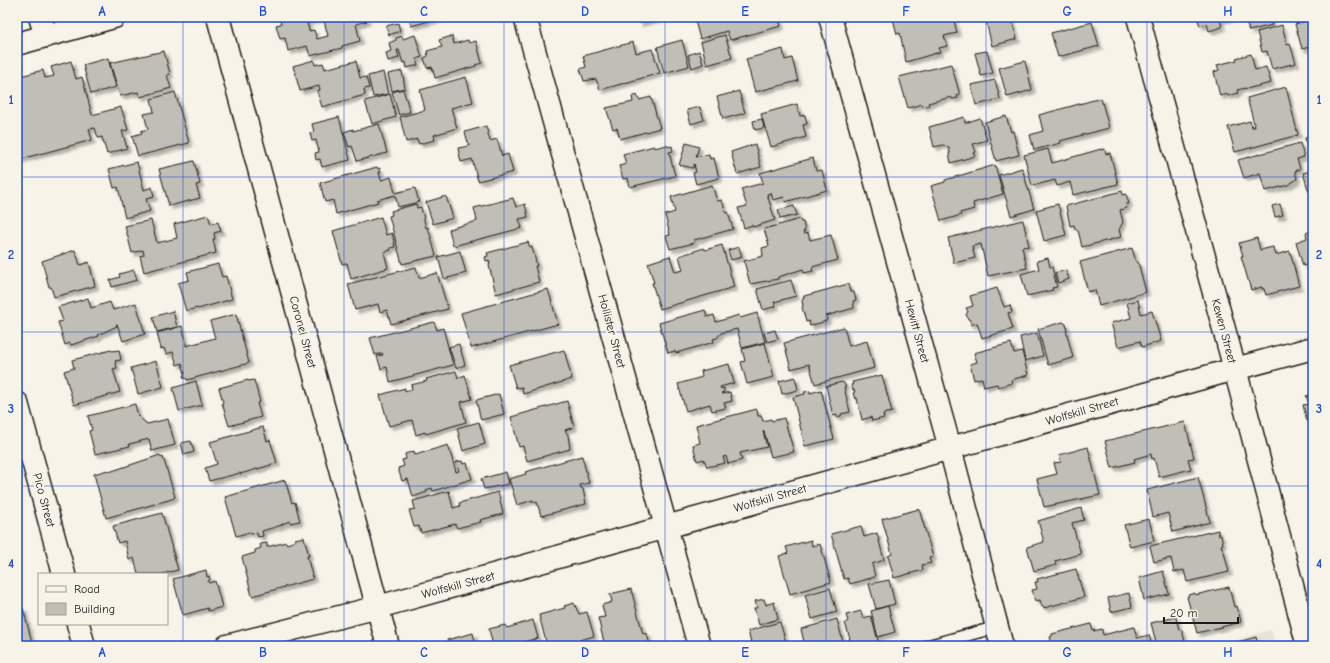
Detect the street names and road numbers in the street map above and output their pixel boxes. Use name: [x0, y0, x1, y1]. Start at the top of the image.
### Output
street label: Hollister Street: [595, 293, 629, 370]
street label: Coronel Street: [287, 294, 319, 370]
street label: Kewen Street: [1209, 297, 1239, 365]
street label: Hewitt Street: [902, 298, 932, 365]
street label: Wolfskill Street: [1044, 394, 1121, 428]
street label: Pico Street: [30, 471, 58, 529]
street label: Wolfskill Street: [732, 481, 809, 515]
street label: Wolfskill Street: [420, 568, 497, 601]

